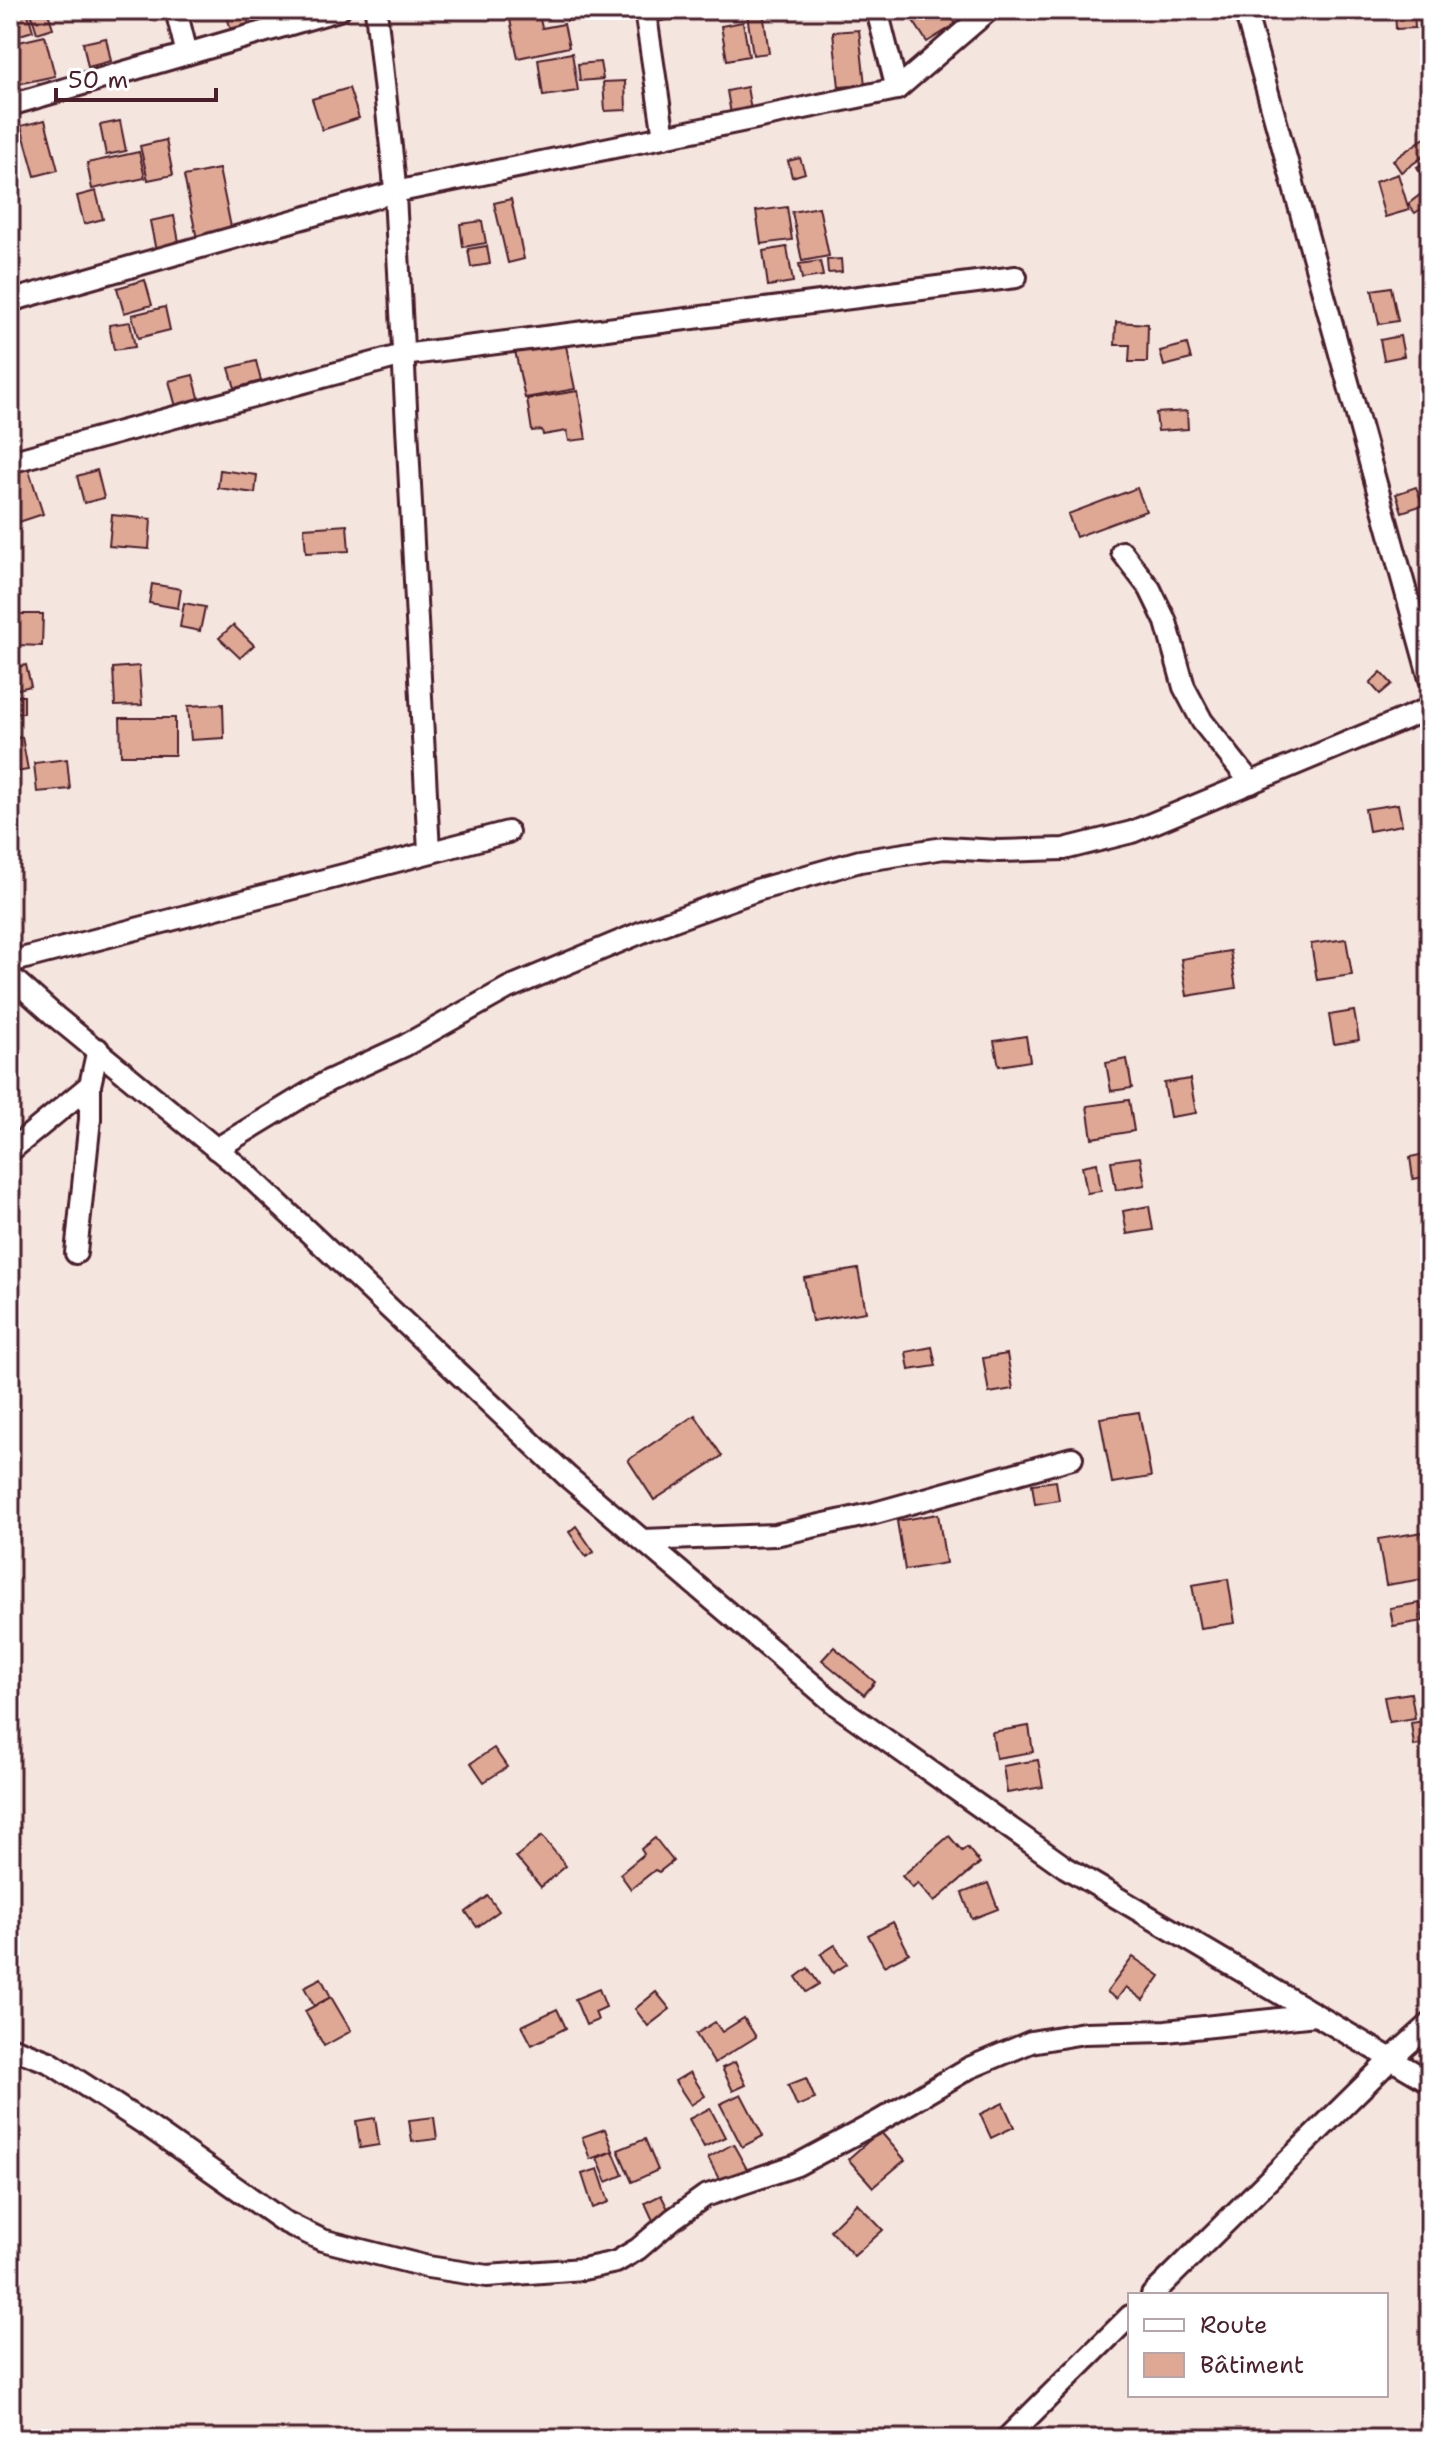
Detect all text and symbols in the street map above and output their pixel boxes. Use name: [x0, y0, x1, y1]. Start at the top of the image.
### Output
scale bar: [56, 52, 216, 102]
text: 50 m: [68, 64, 128, 96]
legend: [1128, 2293, 1388, 2397]
text: Route: [1200, 2309, 1268, 2341]
text: Bâtiment: [1200, 2349, 1304, 2381]

